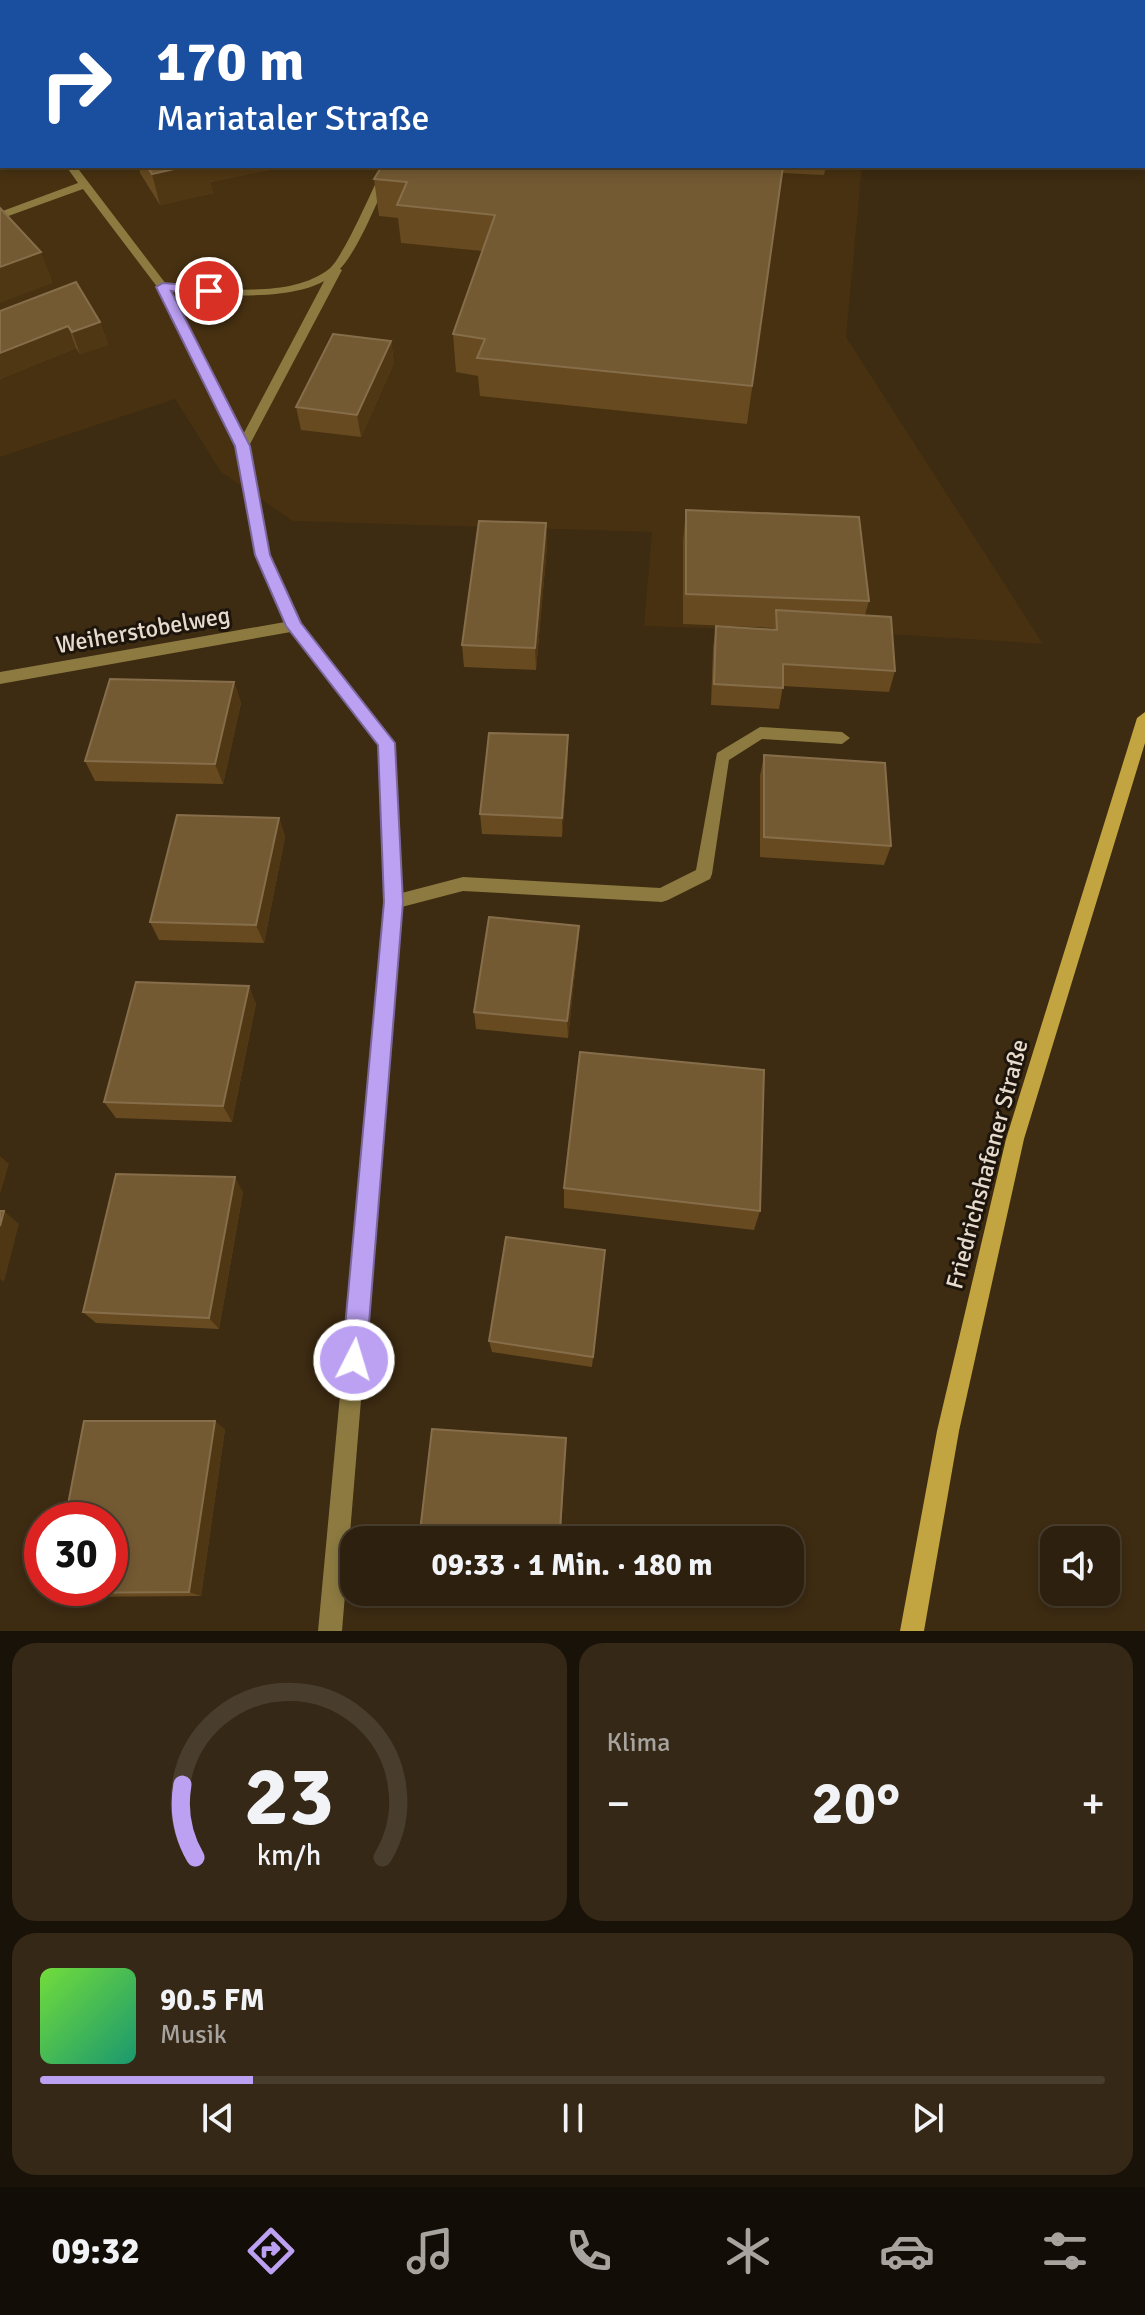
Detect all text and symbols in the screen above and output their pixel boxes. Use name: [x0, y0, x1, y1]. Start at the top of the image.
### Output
text: 170 m: [156, 27, 304, 96]
icon: right: [24, 32, 128, 136]
text: Mariataler Straße: [156, 96, 429, 141]
pin: [175, 257, 243, 325]
icon: arrive: [187, 269, 231, 313]
street label: Weiherstobelweg: [54, 600, 232, 660]
street label: Friedrichshafener Straße: [939, 1036, 1035, 1292]
position arrow: [312, 1318, 396, 1402]
speed limit sign: 30: [24, 1502, 128, 1606]
map controls: [1040, 1526, 1120, 1606]
button: sound: [1040, 1526, 1120, 1606]
text: 09:33 · 1 Min. · 180 m: [431, 1547, 713, 1584]
text: Klima: [607, 1727, 670, 1759]
text: 23: [244, 1746, 334, 1848]
text: 20°: [811, 1767, 900, 1841]
text: −: [607, 1777, 630, 1831]
text: +: [1081, 1777, 1105, 1831]
text: km/h: [257, 1838, 322, 1873]
text: 90.5 FM: [160, 1982, 265, 2019]
text: Musik: [160, 2019, 227, 2051]
icon: previous: [196, 2096, 240, 2140]
icon: pause: [551, 2096, 595, 2140]
icon: next: [906, 2096, 950, 2140]
icon: directions: [243, 2223, 299, 2279]
icon: music: [402, 2223, 458, 2279]
icon: phone: [561, 2223, 617, 2279]
icon: climate: [720, 2223, 776, 2279]
icon: car: [879, 2223, 935, 2279]
icon: filters: [1037, 2223, 1093, 2279]
text: 09:32: [51, 2229, 140, 2274]

